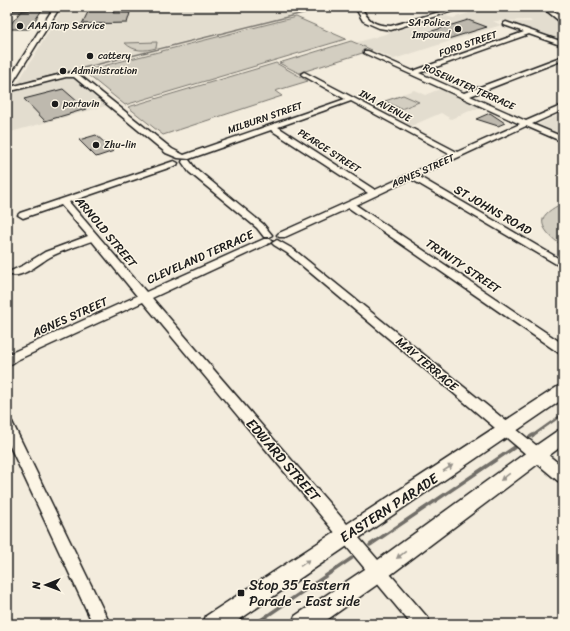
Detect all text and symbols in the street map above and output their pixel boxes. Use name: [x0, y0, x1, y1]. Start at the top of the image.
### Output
place label: SA Police Impound: [408, 14, 451, 44]
place label: AAA Tarp Service: [27, 17, 105, 35]
marker: AAA Tarp Service: [15, 21, 25, 31]
marker: SA Police Impound: [453, 24, 463, 34]
street label: FORD STREET: [436, 25, 501, 62]
place label: cattery: [98, 47, 132, 65]
marker: cattery: [85, 51, 95, 61]
street label: ROSEWATER TERRACE: [420, 59, 519, 116]
place label: Administration: [70, 62, 138, 80]
marker: Administration: [58, 66, 68, 76]
street label: INA AVENUE: [355, 84, 416, 128]
place label: portavin: [62, 95, 100, 113]
street label: MILBURN STREET: [225, 96, 306, 139]
marker: portavin: [50, 99, 60, 109]
street label: PEARCE STREET: [294, 124, 365, 179]
place label: Zhu-lin: [104, 136, 137, 154]
marker: Zhu-lin: [91, 140, 101, 150]
street label: AGNES STREET: [388, 148, 459, 193]
street label: ST JOHNS ROAD: [450, 179, 537, 242]
street label: ARNOLD STREET: [69, 191, 143, 273]
street label: CLEVELAND TERRACE: [143, 223, 258, 290]
street label: TRINITY STREET: [421, 233, 506, 300]
street label: AGNES STREET: [28, 290, 113, 344]
street label: MAY TERRACE: [391, 331, 464, 398]
street label: EDWARD STREET: [240, 413, 327, 509]
one-way arrow: [442, 465, 454, 472]
street label: EASTERN PARADE: [335, 466, 444, 549]
one-way arrow: [500, 473, 511, 482]
one-way arrow: [396, 551, 407, 559]
one-way arrow: [299, 560, 311, 567]
north arrow: [26, 565, 66, 605]
place label: Stop 35 Eastern Parade - East side: [249, 573, 360, 614]
text: N: [27, 581, 46, 590]
marker: Stop 35 Eastern Parade - East side: [236, 588, 246, 598]

